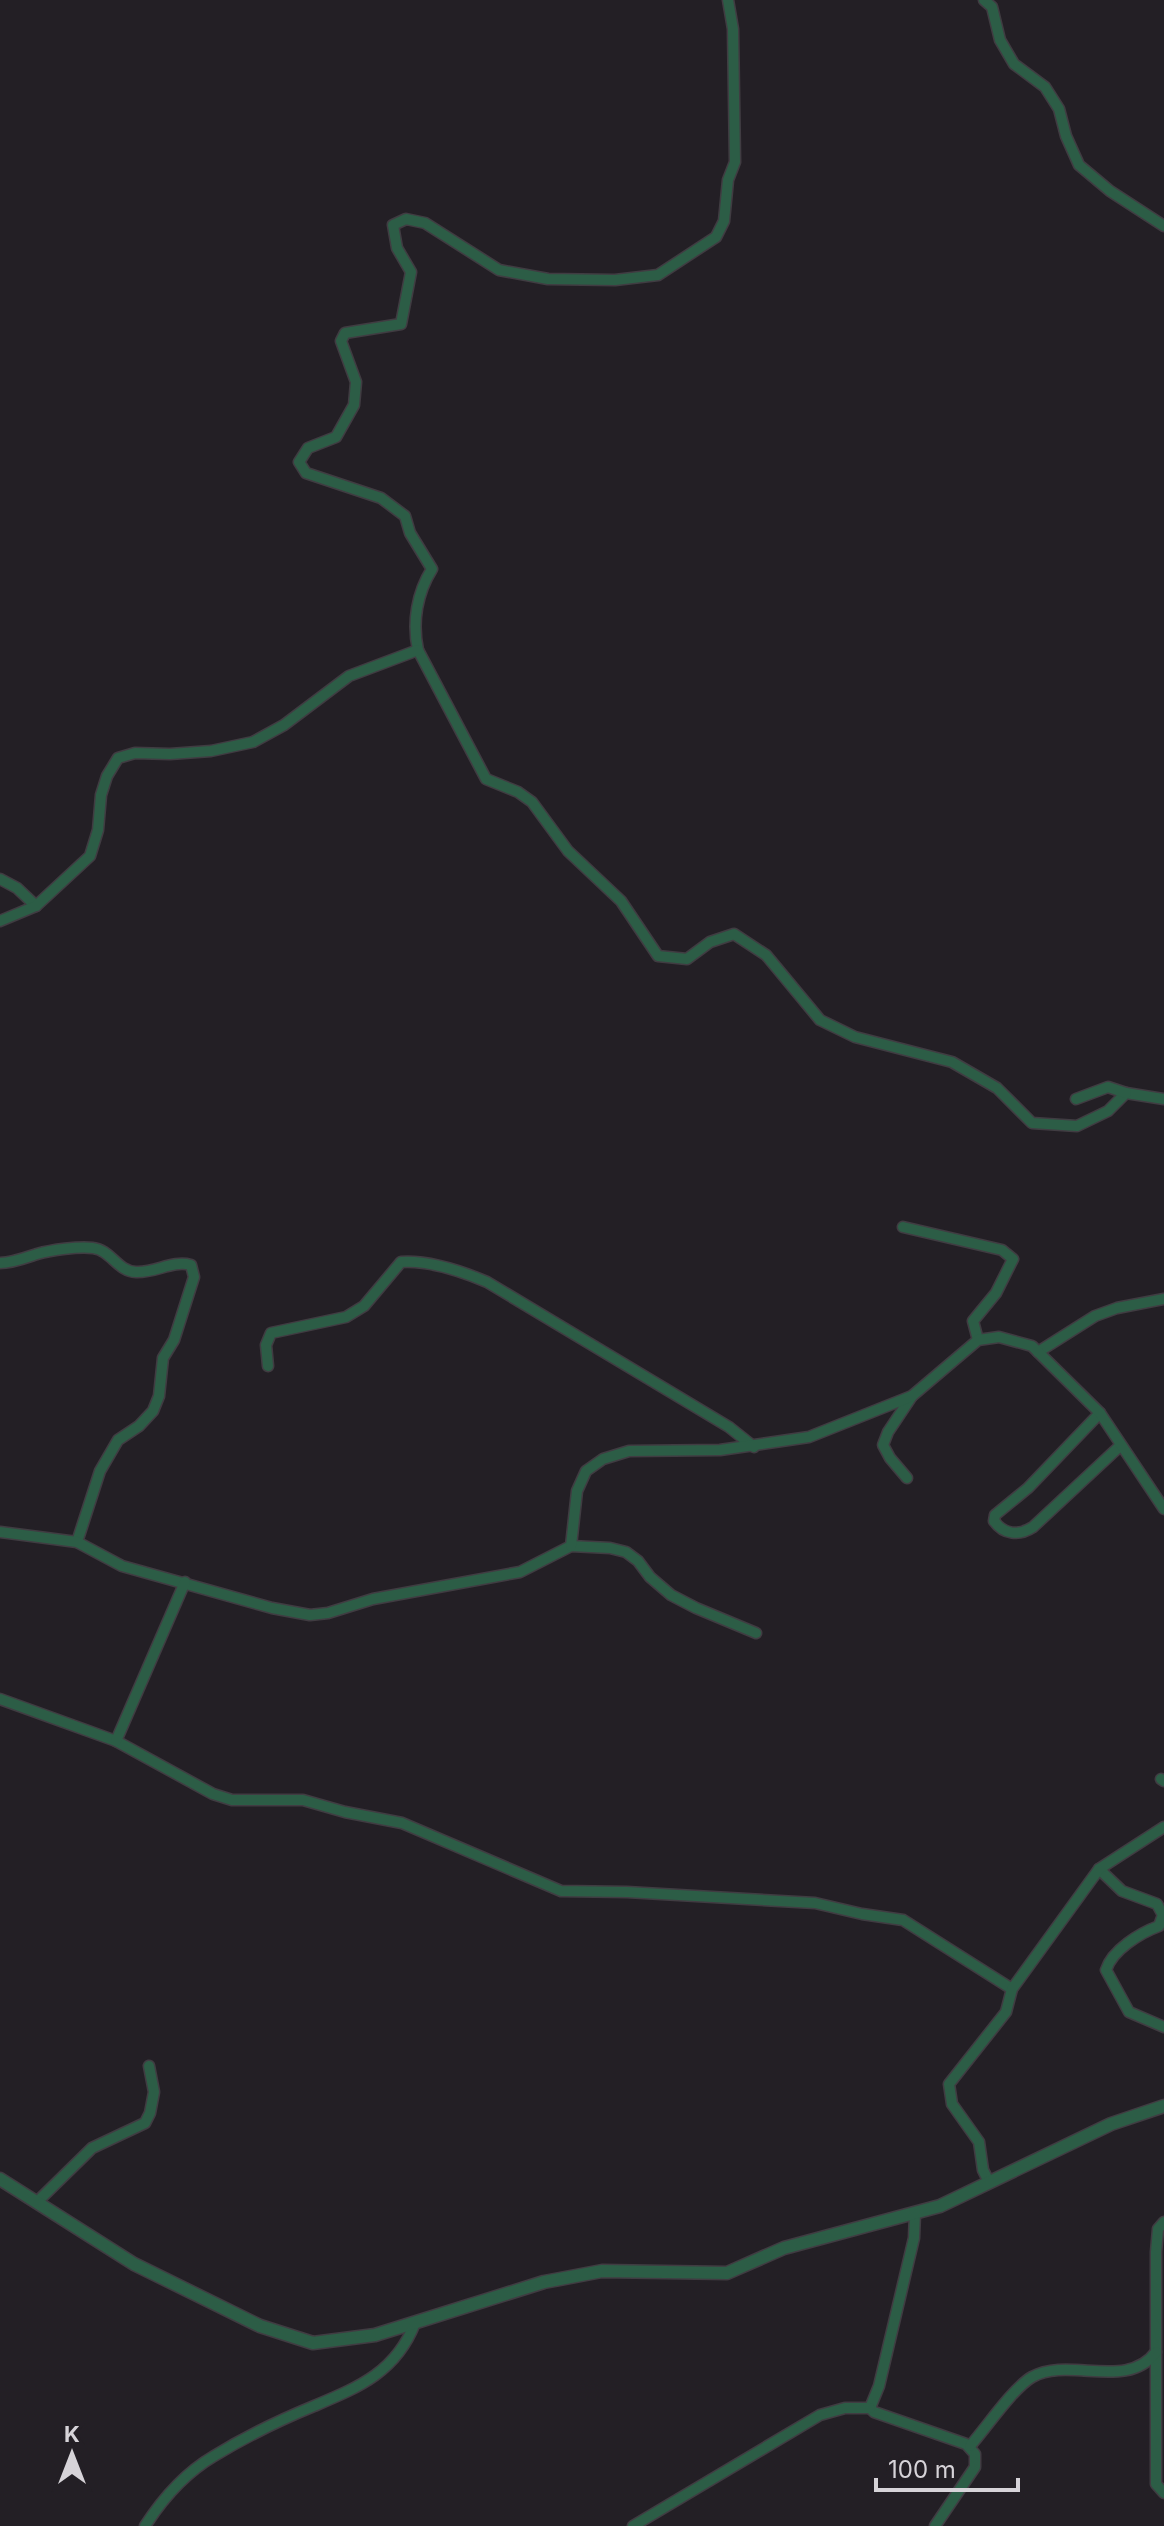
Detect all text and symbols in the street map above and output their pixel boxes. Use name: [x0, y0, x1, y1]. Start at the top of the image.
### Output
north arrow: [32, 2414, 112, 2494]
text: K: [64, 2421, 80, 2447]
scale bar: [876, 2442, 1018, 2492]
text: 100 m: [888, 2455, 956, 2484]

